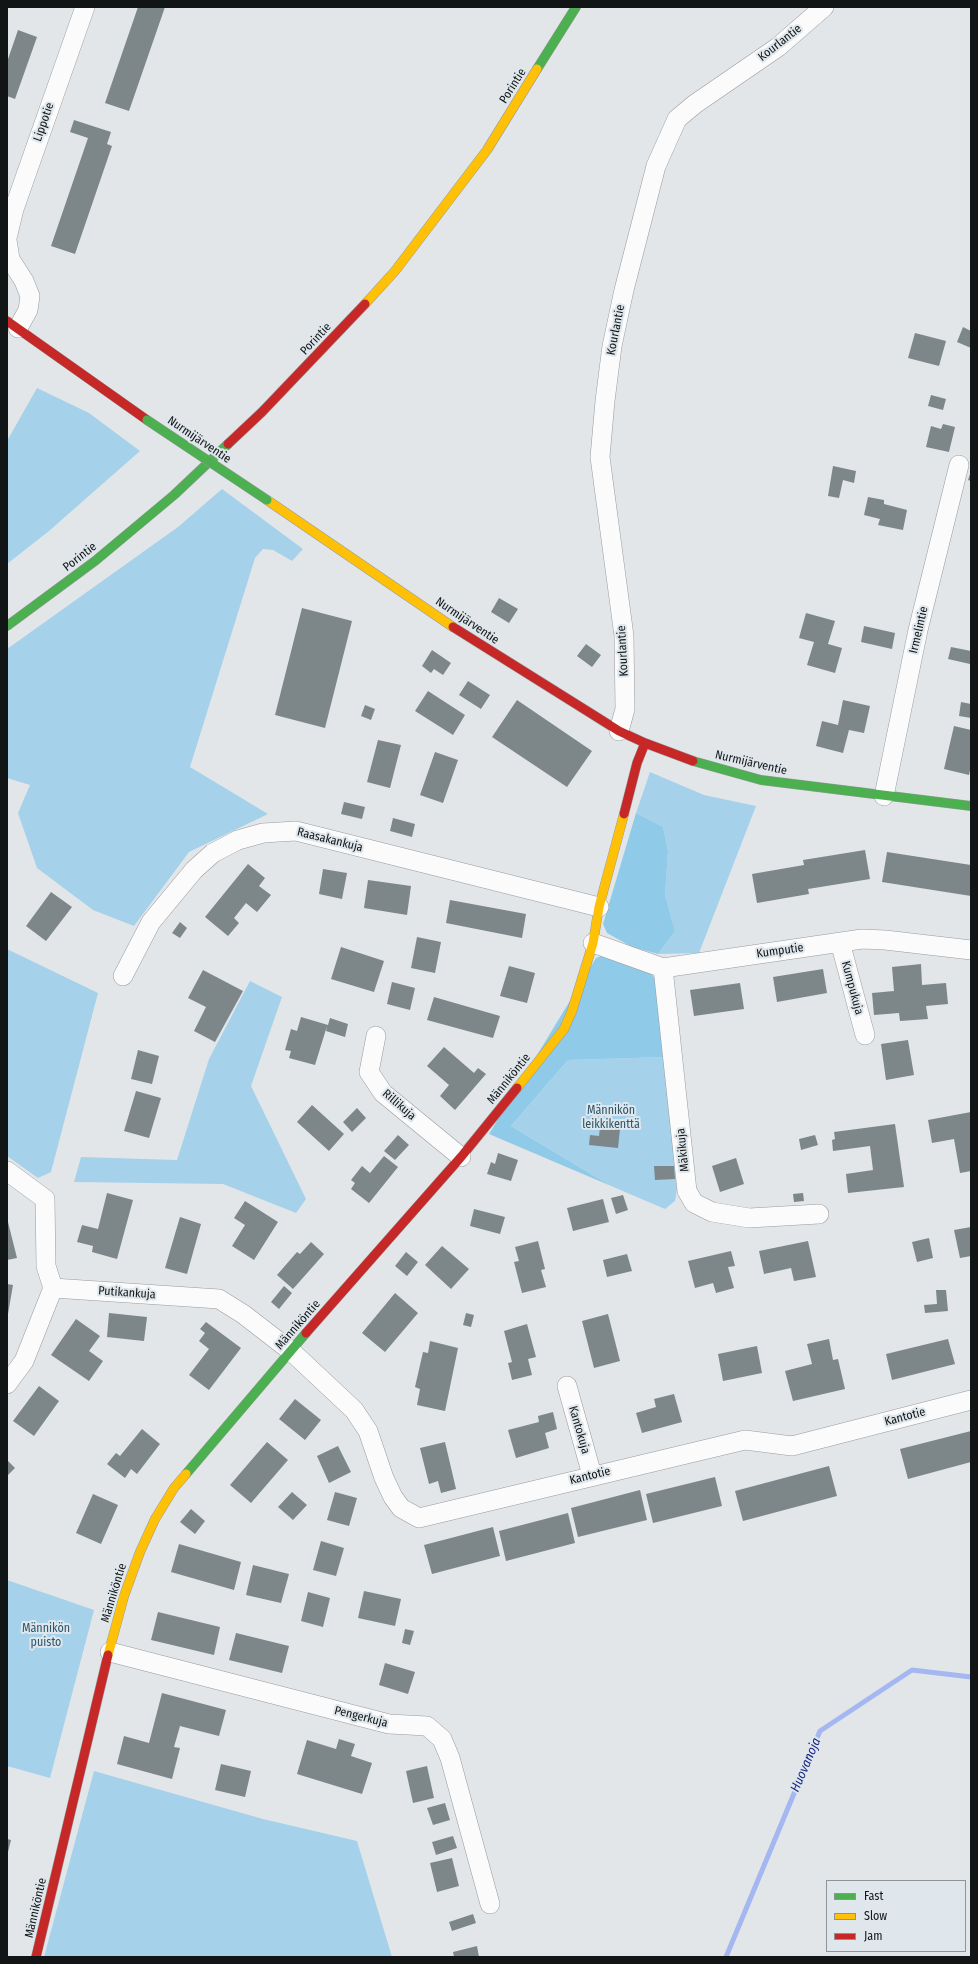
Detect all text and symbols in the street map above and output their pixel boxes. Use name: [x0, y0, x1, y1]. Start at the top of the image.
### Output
street label: Kourlantie: [755, 22, 805, 64]
street label: Porintie: [497, 66, 529, 106]
street label: Lippotie: [31, 101, 57, 143]
street label: Kourlantie: [604, 304, 628, 356]
street label: Porintie: [298, 320, 334, 358]
street label: Nurmijärventie: [165, 413, 233, 467]
street label: Porintie: [60, 539, 100, 575]
street label: Nurmijärventie: [433, 594, 501, 648]
street label: Irmelintie: [907, 605, 931, 655]
street label: Kourlantie: [614, 625, 632, 677]
street label: Nurmijärventie: [714, 748, 788, 778]
street label: Raasakankuja: [296, 825, 364, 855]
street label: Kumputie: [756, 941, 804, 961]
street label: Kumpukuja: [838, 960, 866, 1016]
street label: Männiköntie: [484, 1051, 534, 1107]
street label: Rillikuja: [379, 1087, 419, 1123]
park label: Männikön leikkikenttä: [582, 1104, 640, 1132]
street label: Mäkikuja: [674, 1128, 692, 1172]
street label: Putikankuja: [98, 1284, 156, 1302]
street label: Männiköntie: [273, 1297, 323, 1353]
street label: Kantokuja: [565, 1404, 593, 1456]
street label: Kantotie: [883, 1405, 927, 1429]
street label: Kantotie: [568, 1464, 612, 1488]
street label: Männiköntie: [98, 1562, 130, 1624]
park label: Männikön puisto: [22, 1622, 70, 1650]
street label: Pengerkuja: [333, 1703, 389, 1731]
water label: Huovanoja: [788, 1736, 824, 1794]
street label: Männiköntie: [22, 1877, 50, 1939]
legend: [826, 1880, 966, 1952]
text: Fast: [864, 1889, 883, 1903]
text: Slow: [864, 1909, 887, 1923]
text: Jam: [864, 1929, 882, 1943]

